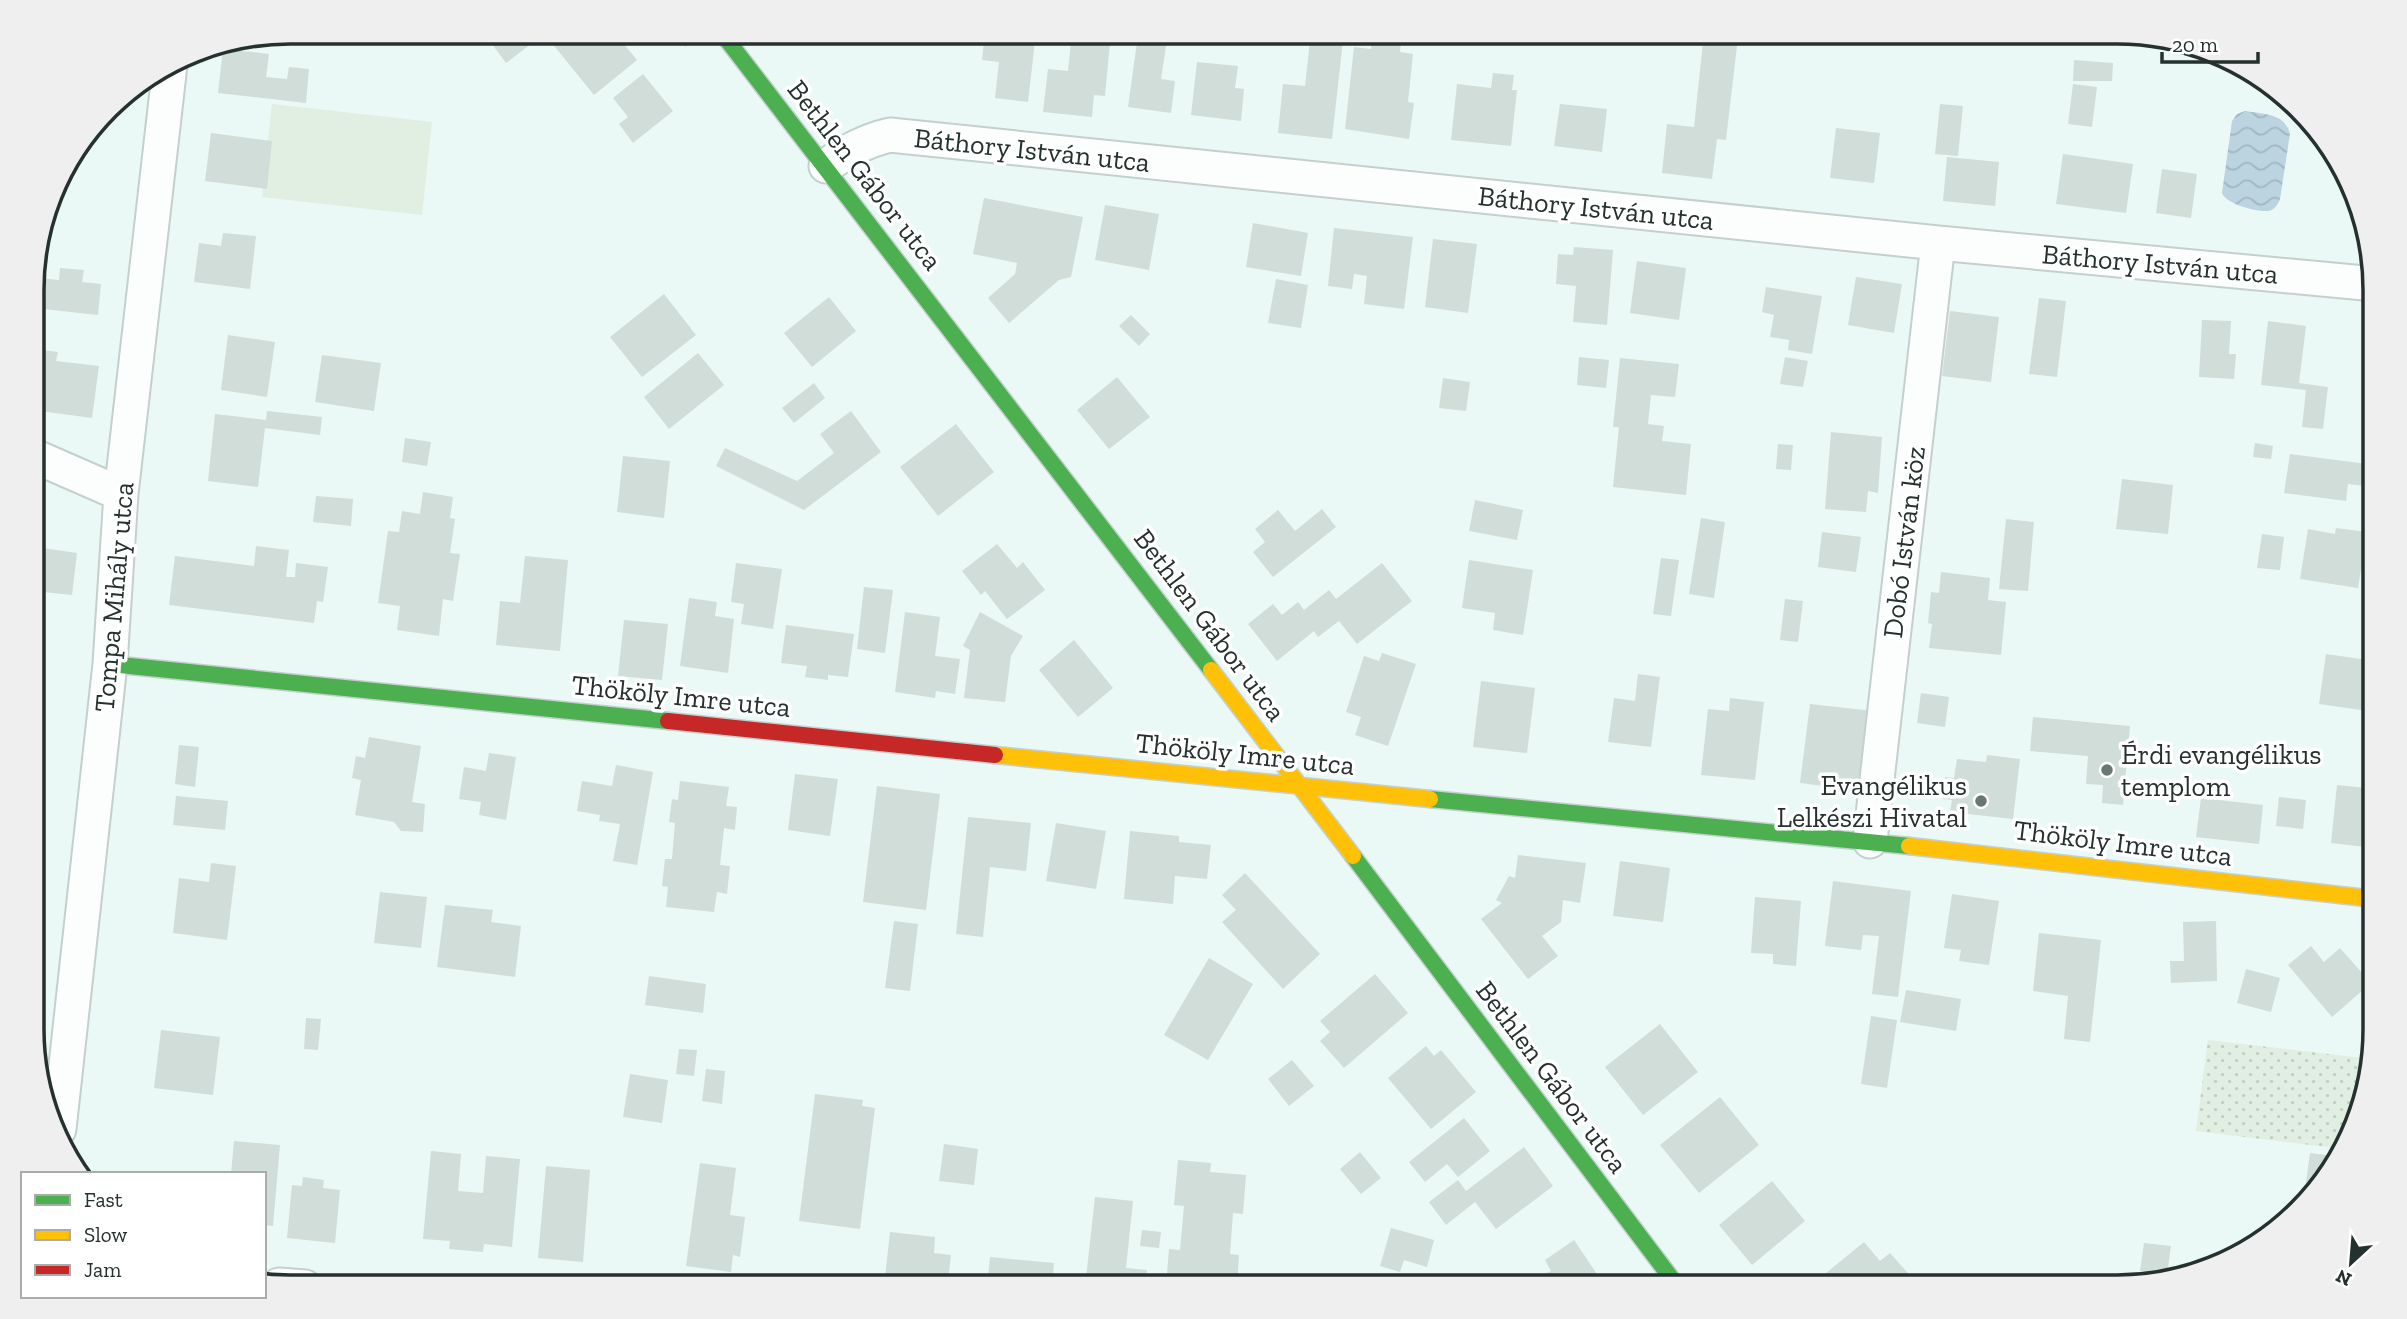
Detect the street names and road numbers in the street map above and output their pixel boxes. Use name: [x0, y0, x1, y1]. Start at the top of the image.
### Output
street label: Bethlen Gábor utca: [781, 74, 950, 277]
street label: Báthory István utca: [913, 121, 1152, 179]
street label: Báthory István utca: [1477, 179, 1716, 237]
street label: Báthory István utca: [2041, 237, 2280, 291]
street label: Dobó István köz: [1876, 444, 1932, 640]
street label: Tompa Mihály utca: [88, 480, 141, 713]
street label: Bethlen Gábor utca: [1127, 523, 1293, 728]
street label: Thököly Imre utca: [570, 668, 793, 724]
street label: Thököly Imre utca: [1134, 726, 1357, 782]
street label: Thököly Imre utca: [2012, 813, 2235, 873]
street label: Bethlen Gábor utca: [1469, 975, 1635, 1180]

